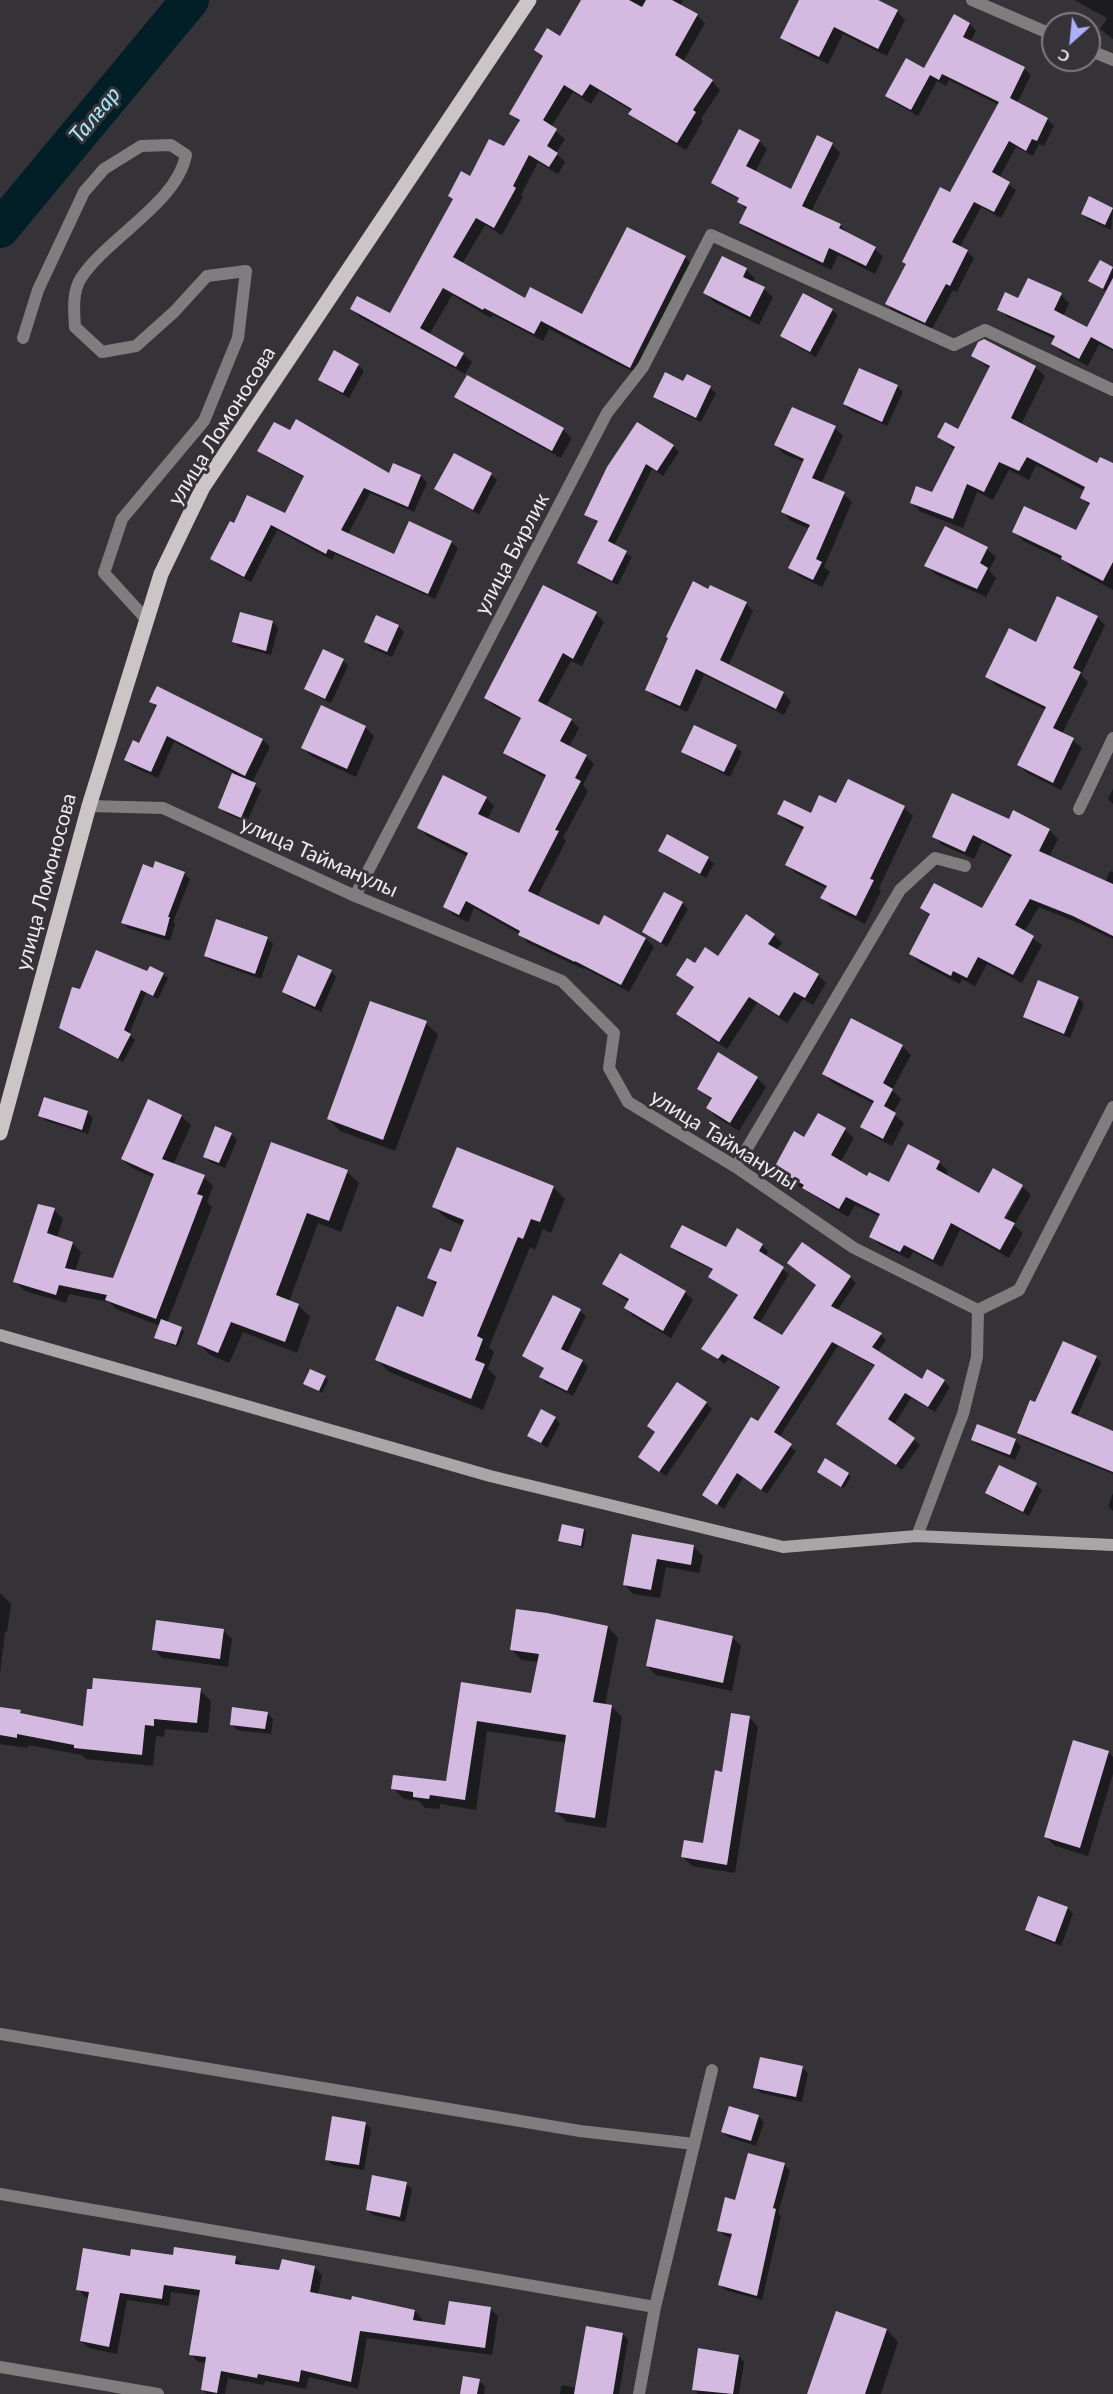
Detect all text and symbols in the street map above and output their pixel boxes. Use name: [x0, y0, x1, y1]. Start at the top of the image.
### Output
north arrow: [1041, 12, 1101, 72]
text: С: [1054, 46, 1073, 68]
water label: Талғар: [64, 82, 126, 148]
street label: улица Ломоносова: [163, 342, 281, 510]
street label: улица Бирлик: [469, 489, 555, 619]
street label: улица Ломоносова: [10, 791, 82, 973]
street label: улица Тайманулы: [236, 811, 402, 903]
street label: улица Тайманулы: [645, 1084, 803, 1196]

